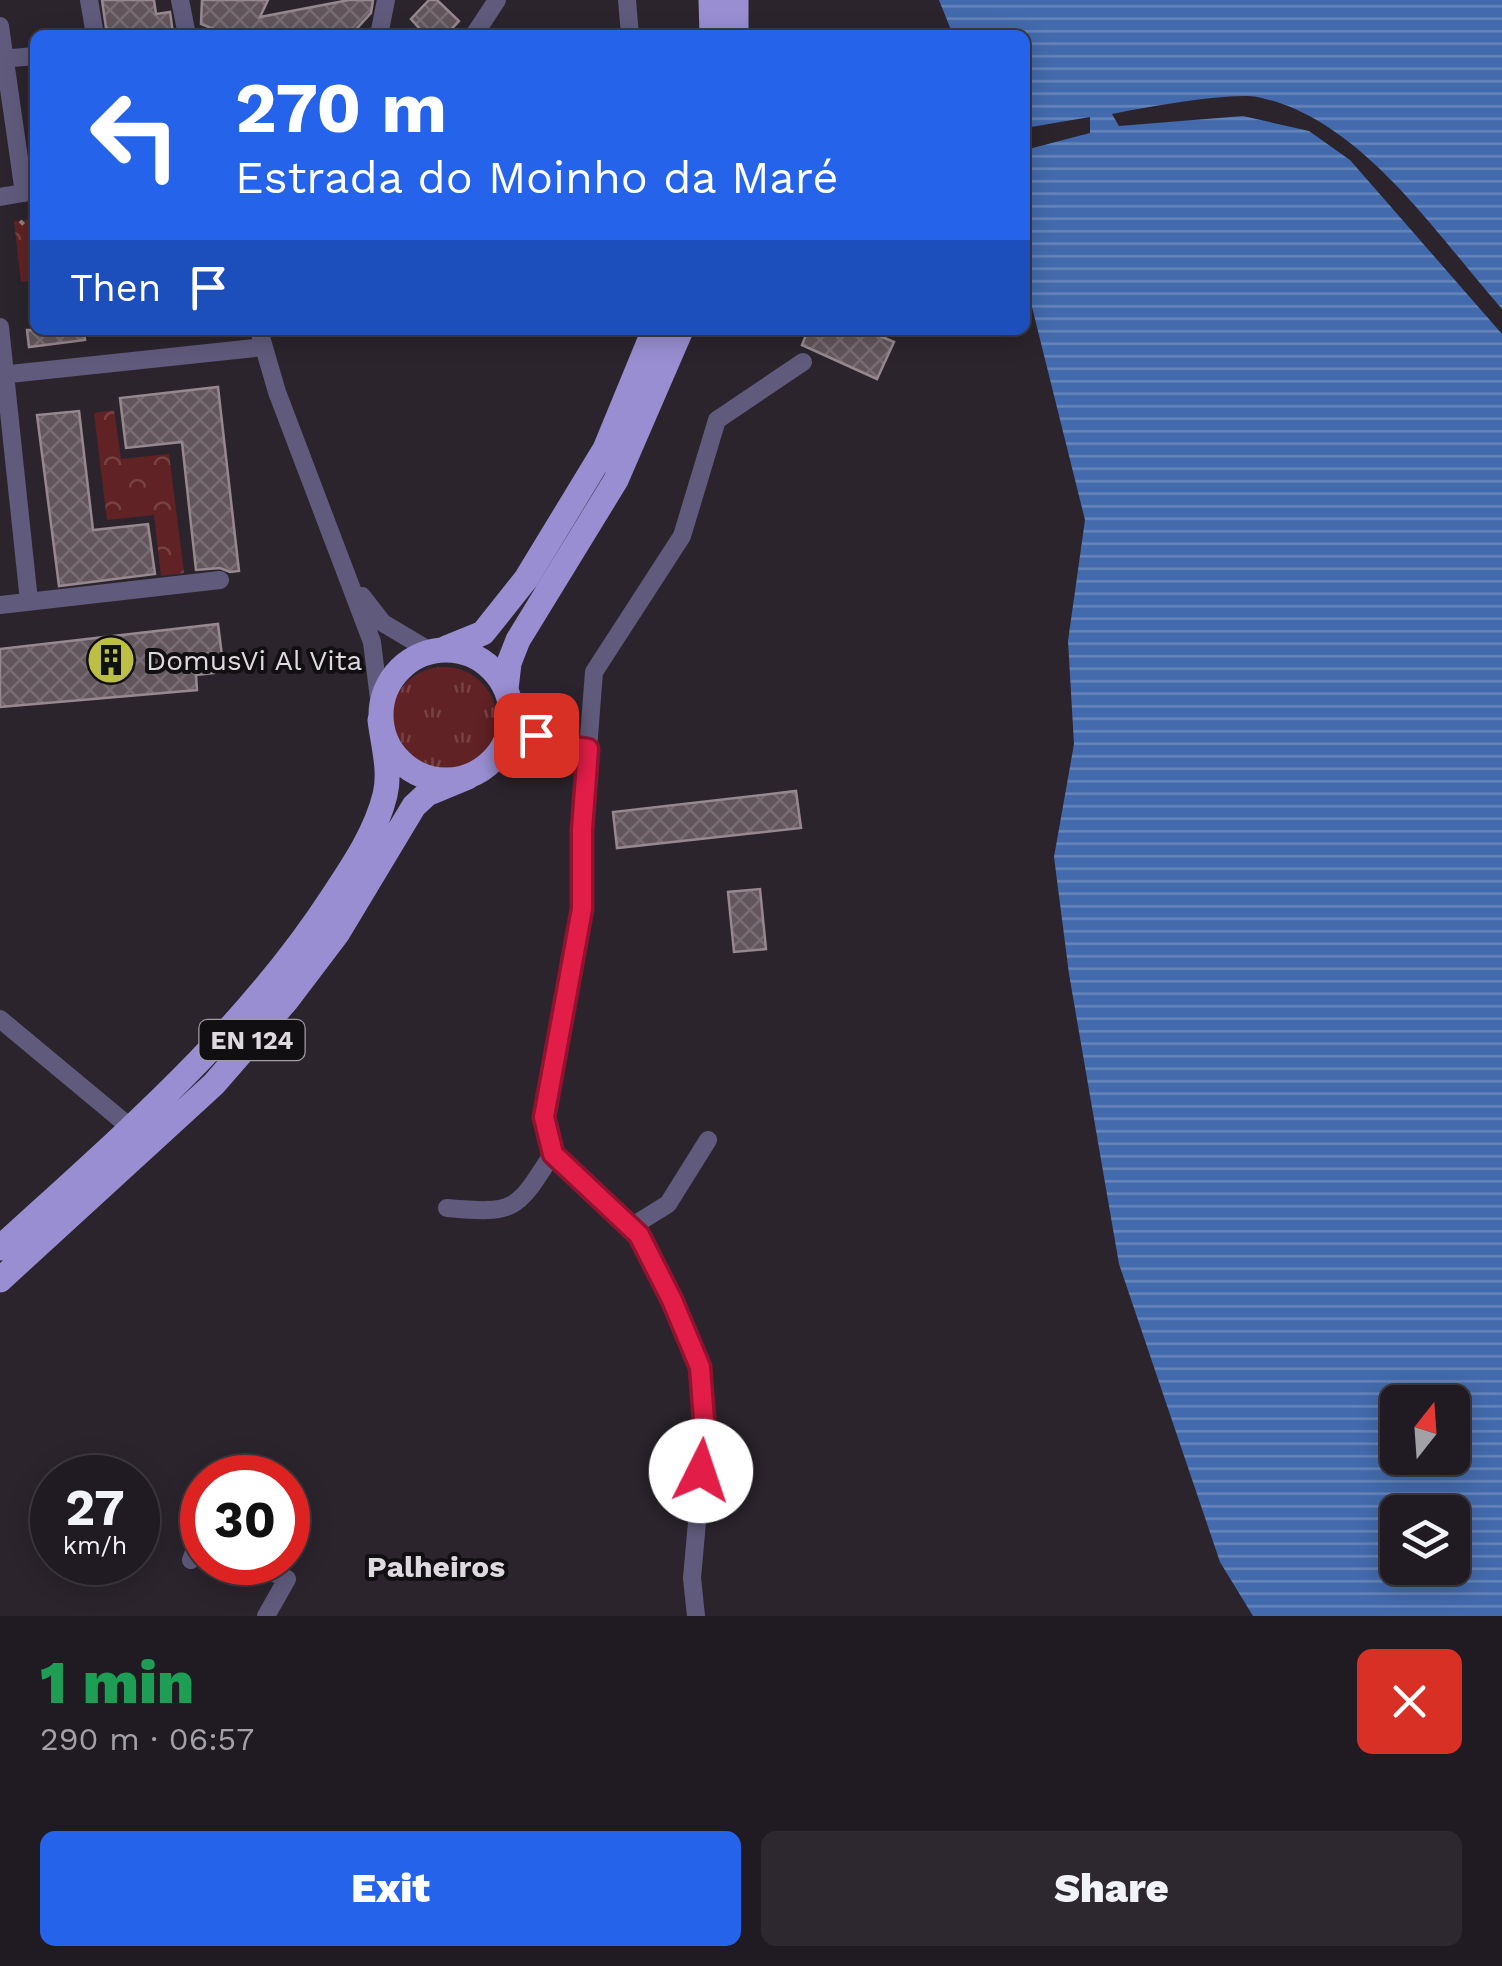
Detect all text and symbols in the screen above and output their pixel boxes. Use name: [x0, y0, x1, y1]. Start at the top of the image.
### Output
text: 270 m: [235, 67, 447, 149]
icon: left: [70, 70, 200, 200]
text: Estrada do Moinho da Maré: [235, 151, 838, 204]
icon: arrive: [181, 260, 236, 315]
text: Then: [70, 266, 161, 310]
building icon: DomusVi Al Vita: [85, 634, 137, 686]
place label: DomusVi Al Vita: [146, 644, 362, 677]
pin: [494, 693, 579, 778]
icon: arrive: [509, 708, 564, 763]
road number: EN 124: [200, 1020, 304, 1060]
north arrow: [1380, 1385, 1470, 1475]
map controls: [1380, 1385, 1470, 1585]
position arrow: [649, 1419, 753, 1523]
speed limit sign: 30: [180, 1455, 310, 1585]
text: 27: [65, 1478, 125, 1537]
button: layers: [1380, 1495, 1470, 1585]
text: km/h: [63, 1531, 127, 1560]
district label: Palheiros: [367, 1549, 505, 1584]
text: 1 min: [40, 1647, 194, 1718]
button: close: [1357, 1649, 1462, 1754]
text: 290 m · 06:57: [40, 1720, 254, 1758]
button: Exit: [40, 1831, 741, 1946]
button: Share: [761, 1831, 1462, 1946]

